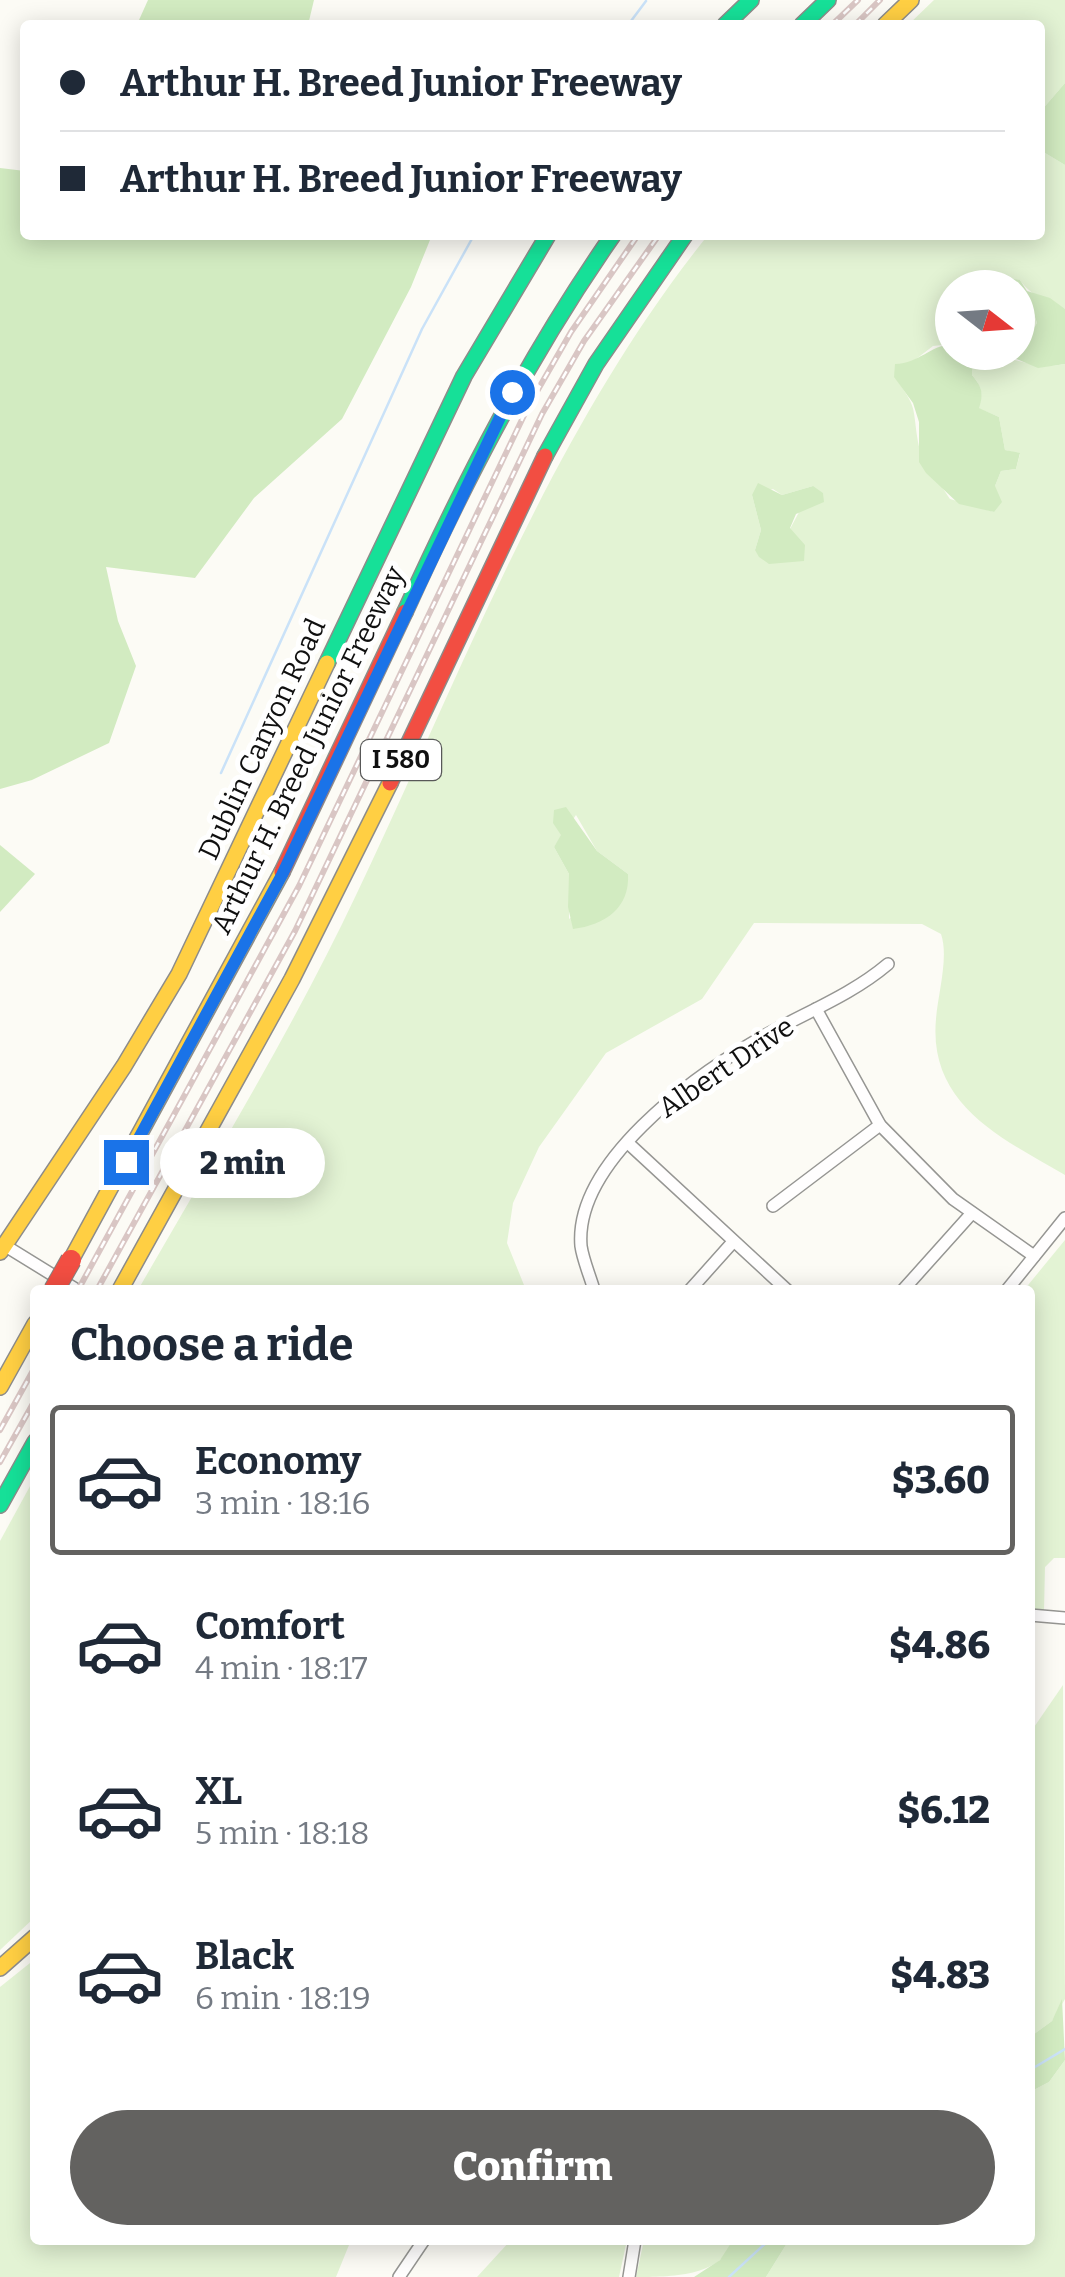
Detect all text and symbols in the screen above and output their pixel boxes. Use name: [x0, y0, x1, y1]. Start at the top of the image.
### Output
text: Arthur H. Breed Junior Freeway: [120, 60, 682, 106]
text: Arthur H. Breed Junior Freeway: [120, 156, 682, 202]
north arrow: [935, 270, 1035, 370]
map controls: [935, 270, 1035, 370]
route start: [490, 370, 535, 415]
street label: Arthur H. Breed Junior Freeway: [204, 561, 412, 939]
street label: Dublin Canyon Road: [192, 613, 332, 865]
road number: I 580: [361, 740, 441, 780]
street label: Albert Drive: [652, 1010, 800, 1124]
callout: 2 min: [161, 1127, 326, 1197]
route end: [104, 1140, 149, 1185]
text: 2 min: [200, 1144, 285, 1182]
text: Choose a ride: [70, 1318, 353, 1372]
icon: car: [75, 1435, 165, 1525]
text: Economy: [195, 1438, 361, 1484]
text: $3.60: [892, 1457, 990, 1503]
text: 3 min · 18:16: [195, 1484, 370, 1522]
icon: car: [75, 1600, 165, 1690]
text: Comfort: [195, 1603, 345, 1649]
text: $4.86: [889, 1622, 990, 1668]
text: 4 min · 18:17: [195, 1649, 368, 1687]
icon: car: [75, 1765, 165, 1855]
text: XL: [195, 1768, 242, 1814]
text: $6.12: [897, 1787, 990, 1833]
text: 5 min · 18:18: [195, 1814, 370, 1852]
icon: car: [75, 1930, 165, 2020]
text: Black: [195, 1933, 294, 1979]
text: $4.83: [890, 1952, 990, 1998]
text: 6 min · 18:19: [195, 1979, 371, 2017]
button: Confirm: [70, 2110, 995, 2225]

